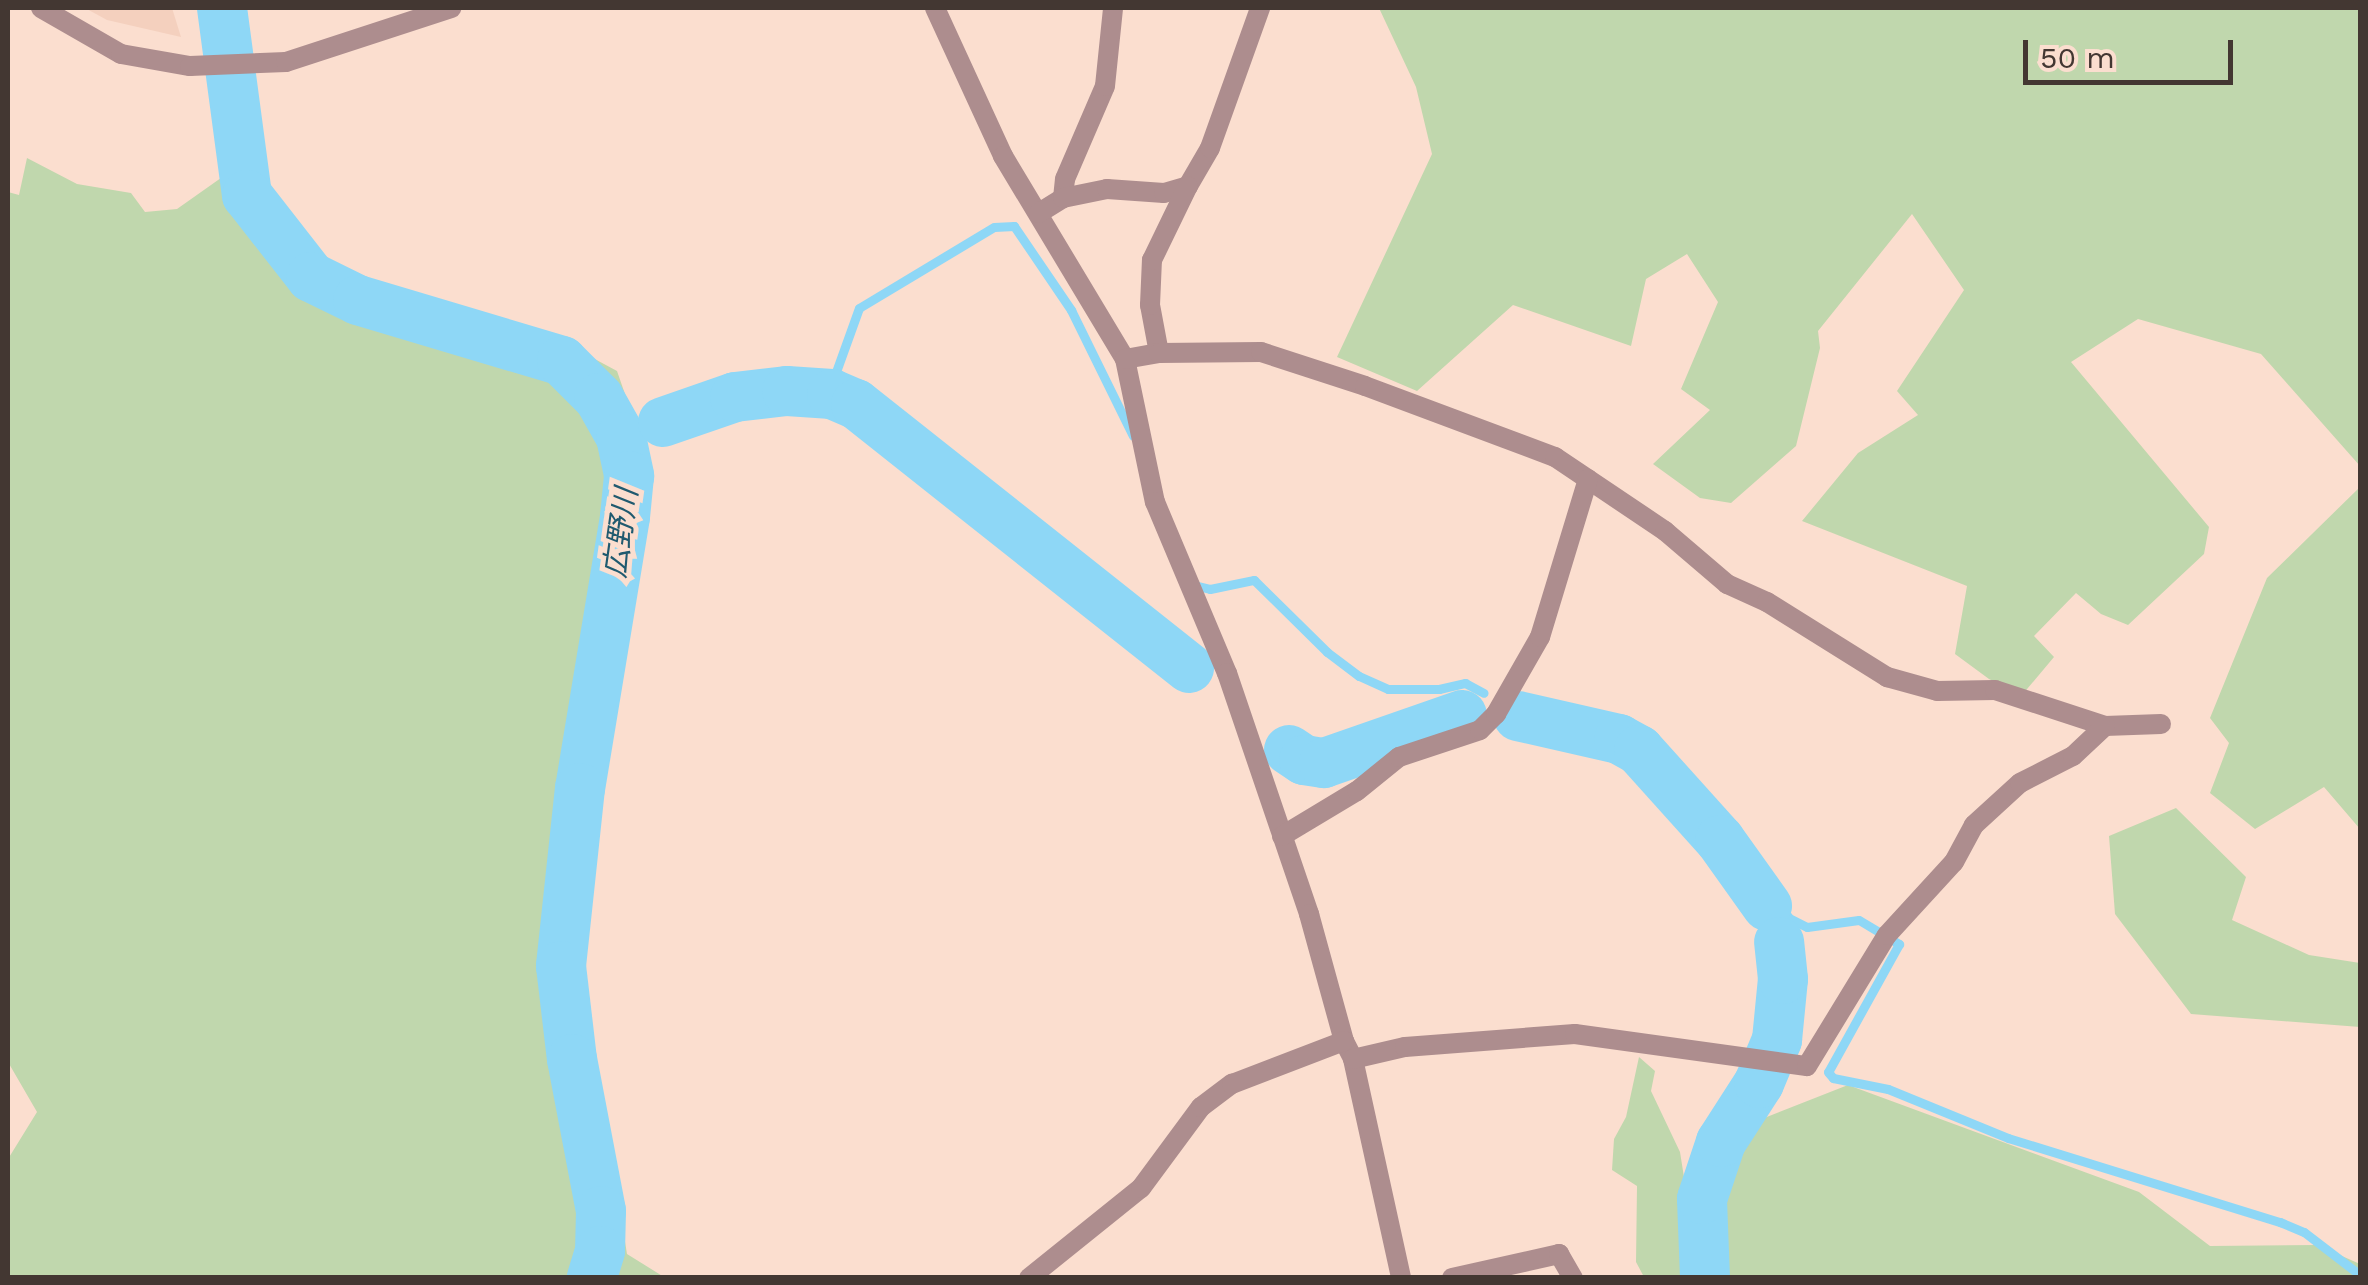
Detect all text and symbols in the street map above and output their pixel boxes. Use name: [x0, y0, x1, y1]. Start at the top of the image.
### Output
scale bar: [2028, 20, 2238, 82]
text: 50 m: [2040, 40, 2115, 75]
water label: 広野川: [597, 486, 645, 580]

